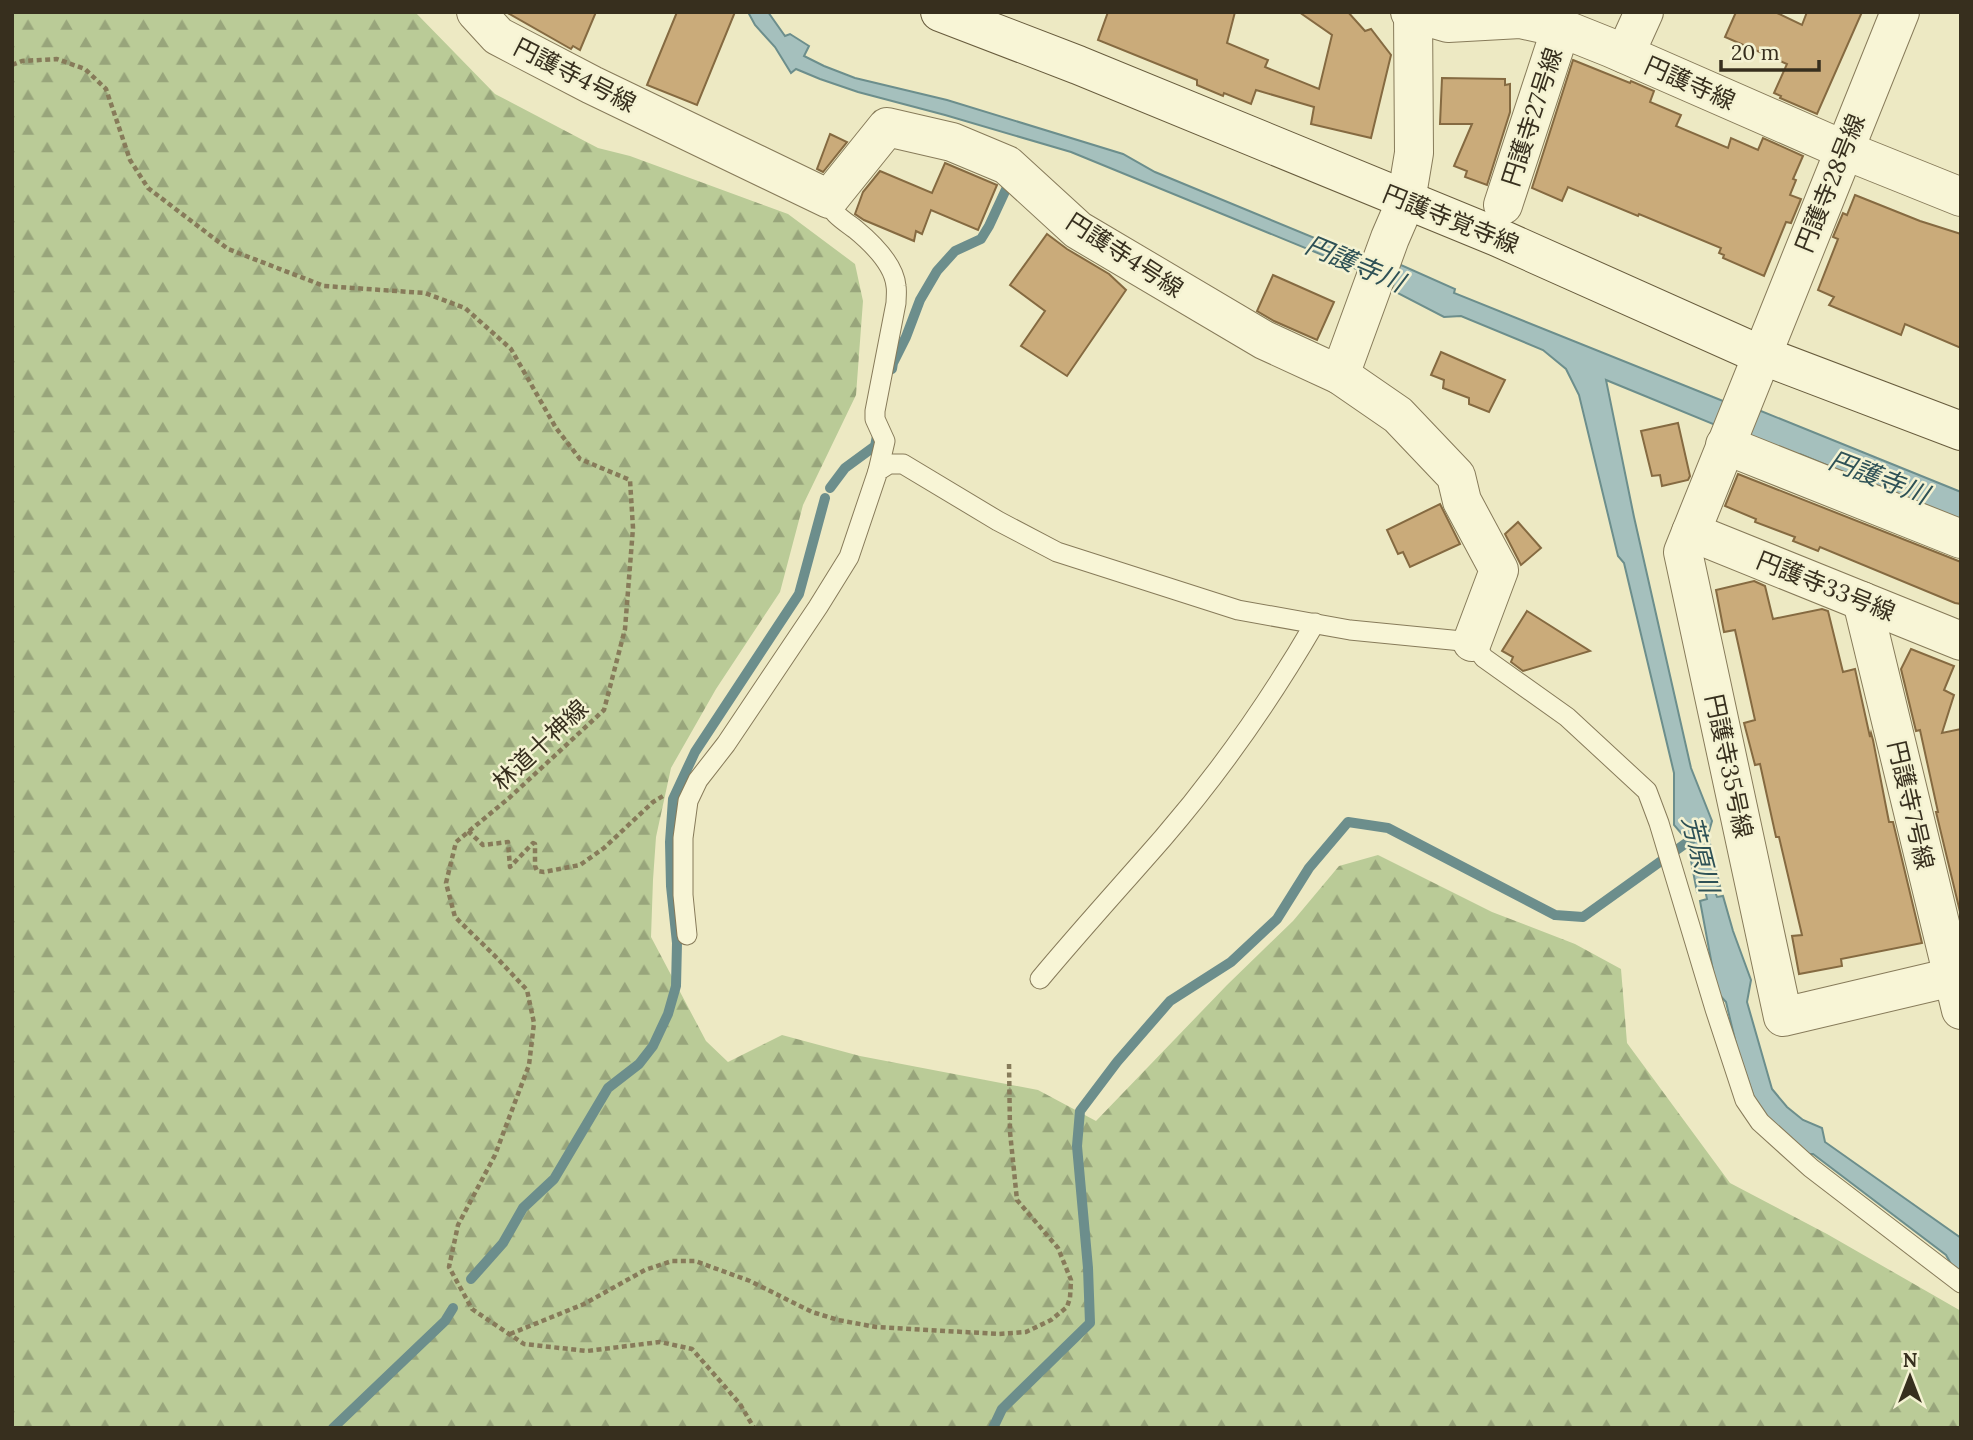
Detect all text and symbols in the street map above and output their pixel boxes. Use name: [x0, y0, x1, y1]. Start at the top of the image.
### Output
scale bar: [1721, 28, 1819, 72]
street label: 円護寺4号線: [509, 31, 641, 119]
text: 20 m: [1731, 39, 1780, 66]
street label: 円護寺27号線: [1495, 44, 1569, 190]
street label: 円護寺線: [1640, 49, 1740, 117]
street label: 円護寺28号線: [1788, 109, 1872, 257]
street label: 円護寺覚寺線: [1378, 178, 1524, 260]
street label: 円護寺4号線: [1061, 206, 1189, 304]
water label: 円護寺川: [1301, 227, 1412, 300]
water label: 円護寺川: [1825, 443, 1936, 512]
street label: 円護寺33号線: [1752, 544, 1900, 628]
street label: 円護寺35号線: [1699, 691, 1759, 841]
street label: 林道十神線: [486, 693, 594, 797]
street label: 円護寺7号線: [1881, 738, 1941, 872]
water label: 芳原川: [1676, 812, 1727, 899]
north arrow: [1875, 1342, 1945, 1412]
text: N: [1903, 1348, 1918, 1372]

